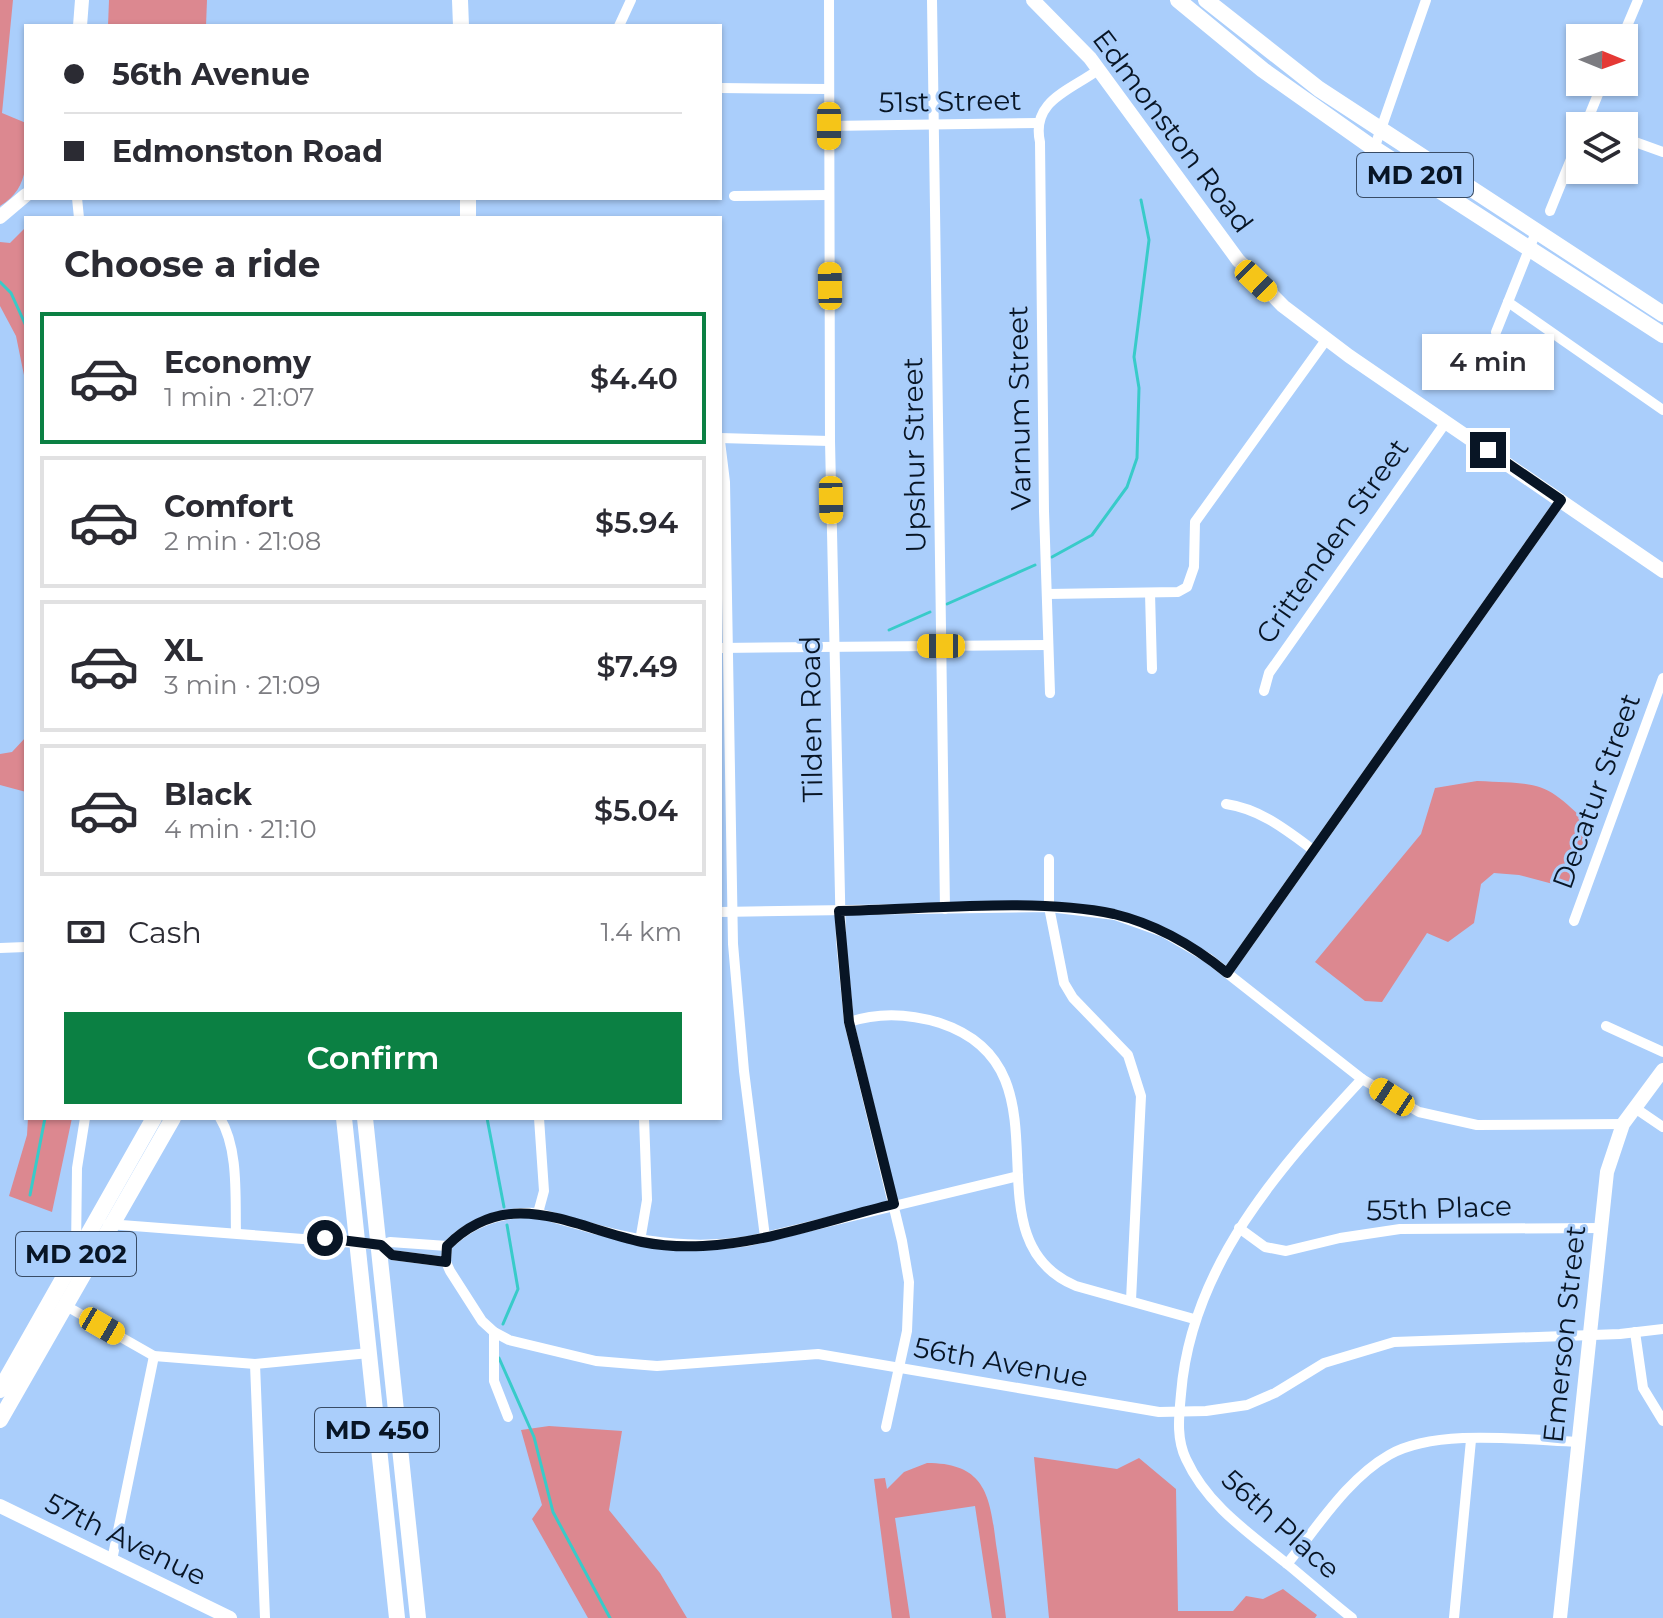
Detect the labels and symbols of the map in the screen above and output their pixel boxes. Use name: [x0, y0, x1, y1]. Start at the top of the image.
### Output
street label: Edmonston Road: [1086, 23, 1260, 239]
north arrow: [1566, 24, 1638, 96]
street label: 51st Street: [878, 83, 1022, 119]
car: [817, 102, 841, 150]
road number: MD 201: [1357, 153, 1473, 197]
car: [1230, 256, 1282, 306]
car: [818, 262, 842, 310]
street label: Varnum Street: [1000, 305, 1038, 511]
callout: 4 min: [1422, 334, 1554, 390]
street label: Upshur Street: [895, 357, 933, 553]
street label: Crittenden Street: [1248, 432, 1416, 650]
route end: [1470, 432, 1506, 468]
car: [819, 476, 843, 524]
car: [917, 634, 965, 658]
street label: Tilden Road: [793, 635, 829, 803]
street label: Decatur Street: [1545, 689, 1647, 893]
car: [1365, 1074, 1419, 1120]
street label: 55th Place: [1366, 1188, 1512, 1228]
route start: [307, 1220, 343, 1256]
street label: Emerson Street: [1536, 1223, 1592, 1445]
road number: MD 202: [16, 1232, 136, 1276]
car: [75, 1304, 129, 1348]
street label: 56th Avenue: [911, 1330, 1091, 1394]
road number: MD 450: [315, 1408, 439, 1452]
street label: 56th Place: [1215, 1462, 1347, 1586]
street label: 57th Avenue: [40, 1485, 212, 1593]

